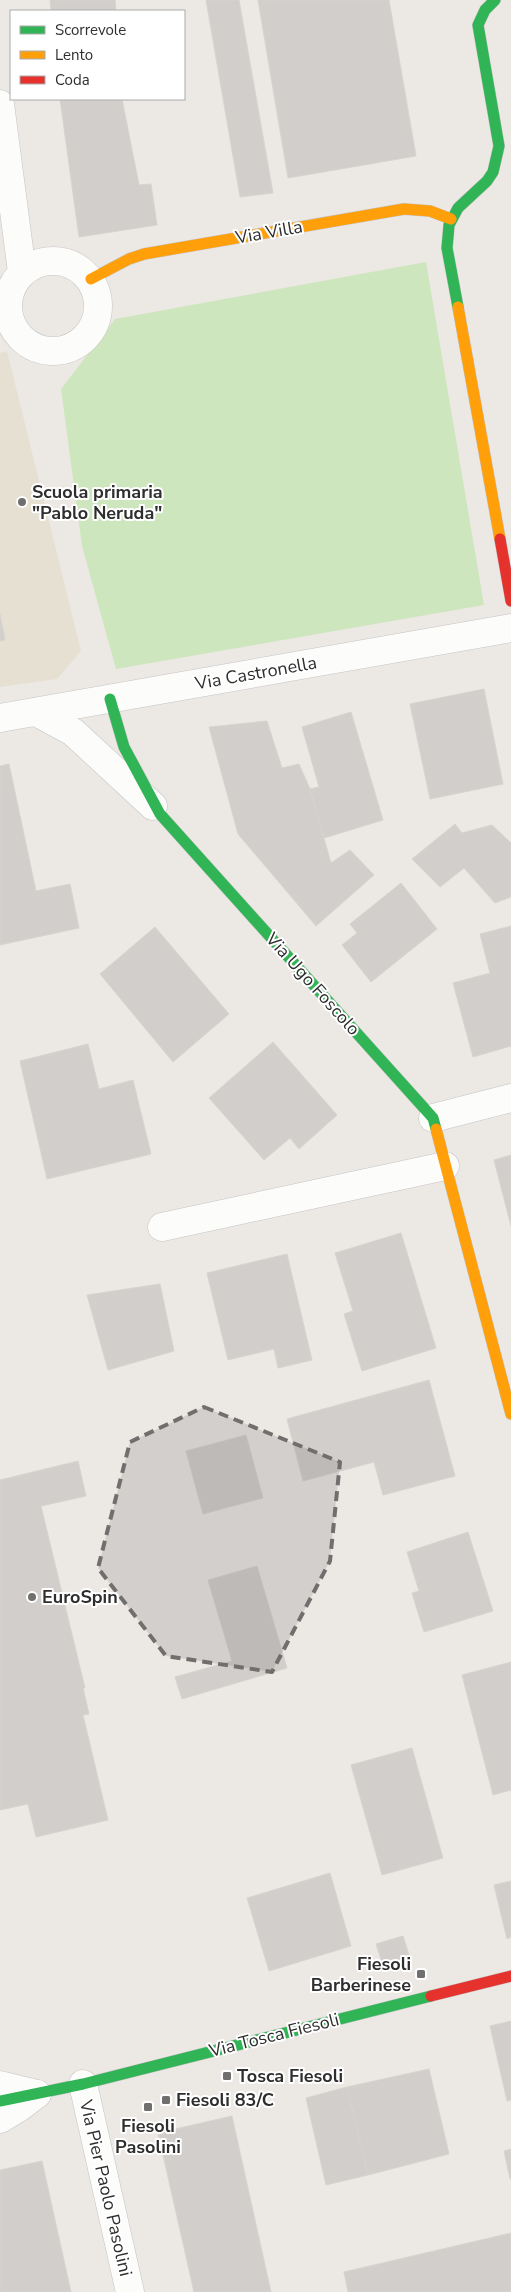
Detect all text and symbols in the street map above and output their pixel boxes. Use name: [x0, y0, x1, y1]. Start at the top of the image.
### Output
legend: [10, 10, 185, 100]
text: Scorrevole: [55, 20, 126, 40]
text: Lento: [55, 45, 93, 65]
text: Coda: [55, 70, 90, 90]
street label: Via Villa: [233, 214, 304, 250]
place label: Scuola primaria "Pablo Neruda": [32, 480, 163, 525]
marker: Scuola primaria "Pablo Neruda": [16, 496, 28, 508]
street label: Via Castronella: [192, 650, 319, 696]
street label: Via Ugo Foscolo: [260, 927, 366, 1041]
place label: EuroSpin: [42, 1585, 118, 1609]
marker: EuroSpin: [26, 1591, 38, 1603]
place label: Fiesoli Barberinese: [311, 1952, 411, 1997]
marker: Fiesoli Barberinese: [415, 1968, 427, 1980]
street label: Via Tosca Fiesoli: [206, 2007, 341, 2063]
place label: Tosca Fiesoli: [237, 2064, 343, 2088]
marker: Tosca Fiesoli: [221, 2070, 233, 2082]
place label: Fiesoli 83/C: [176, 2088, 274, 2112]
marker: Fiesoli 83/C: [160, 2094, 172, 2106]
street label: Via Pier Paolo Pasolini: [74, 2096, 138, 2279]
marker: Fiesoli Pasolini: [142, 2101, 154, 2113]
place label: Fiesoli Pasolini: [115, 2114, 181, 2159]

